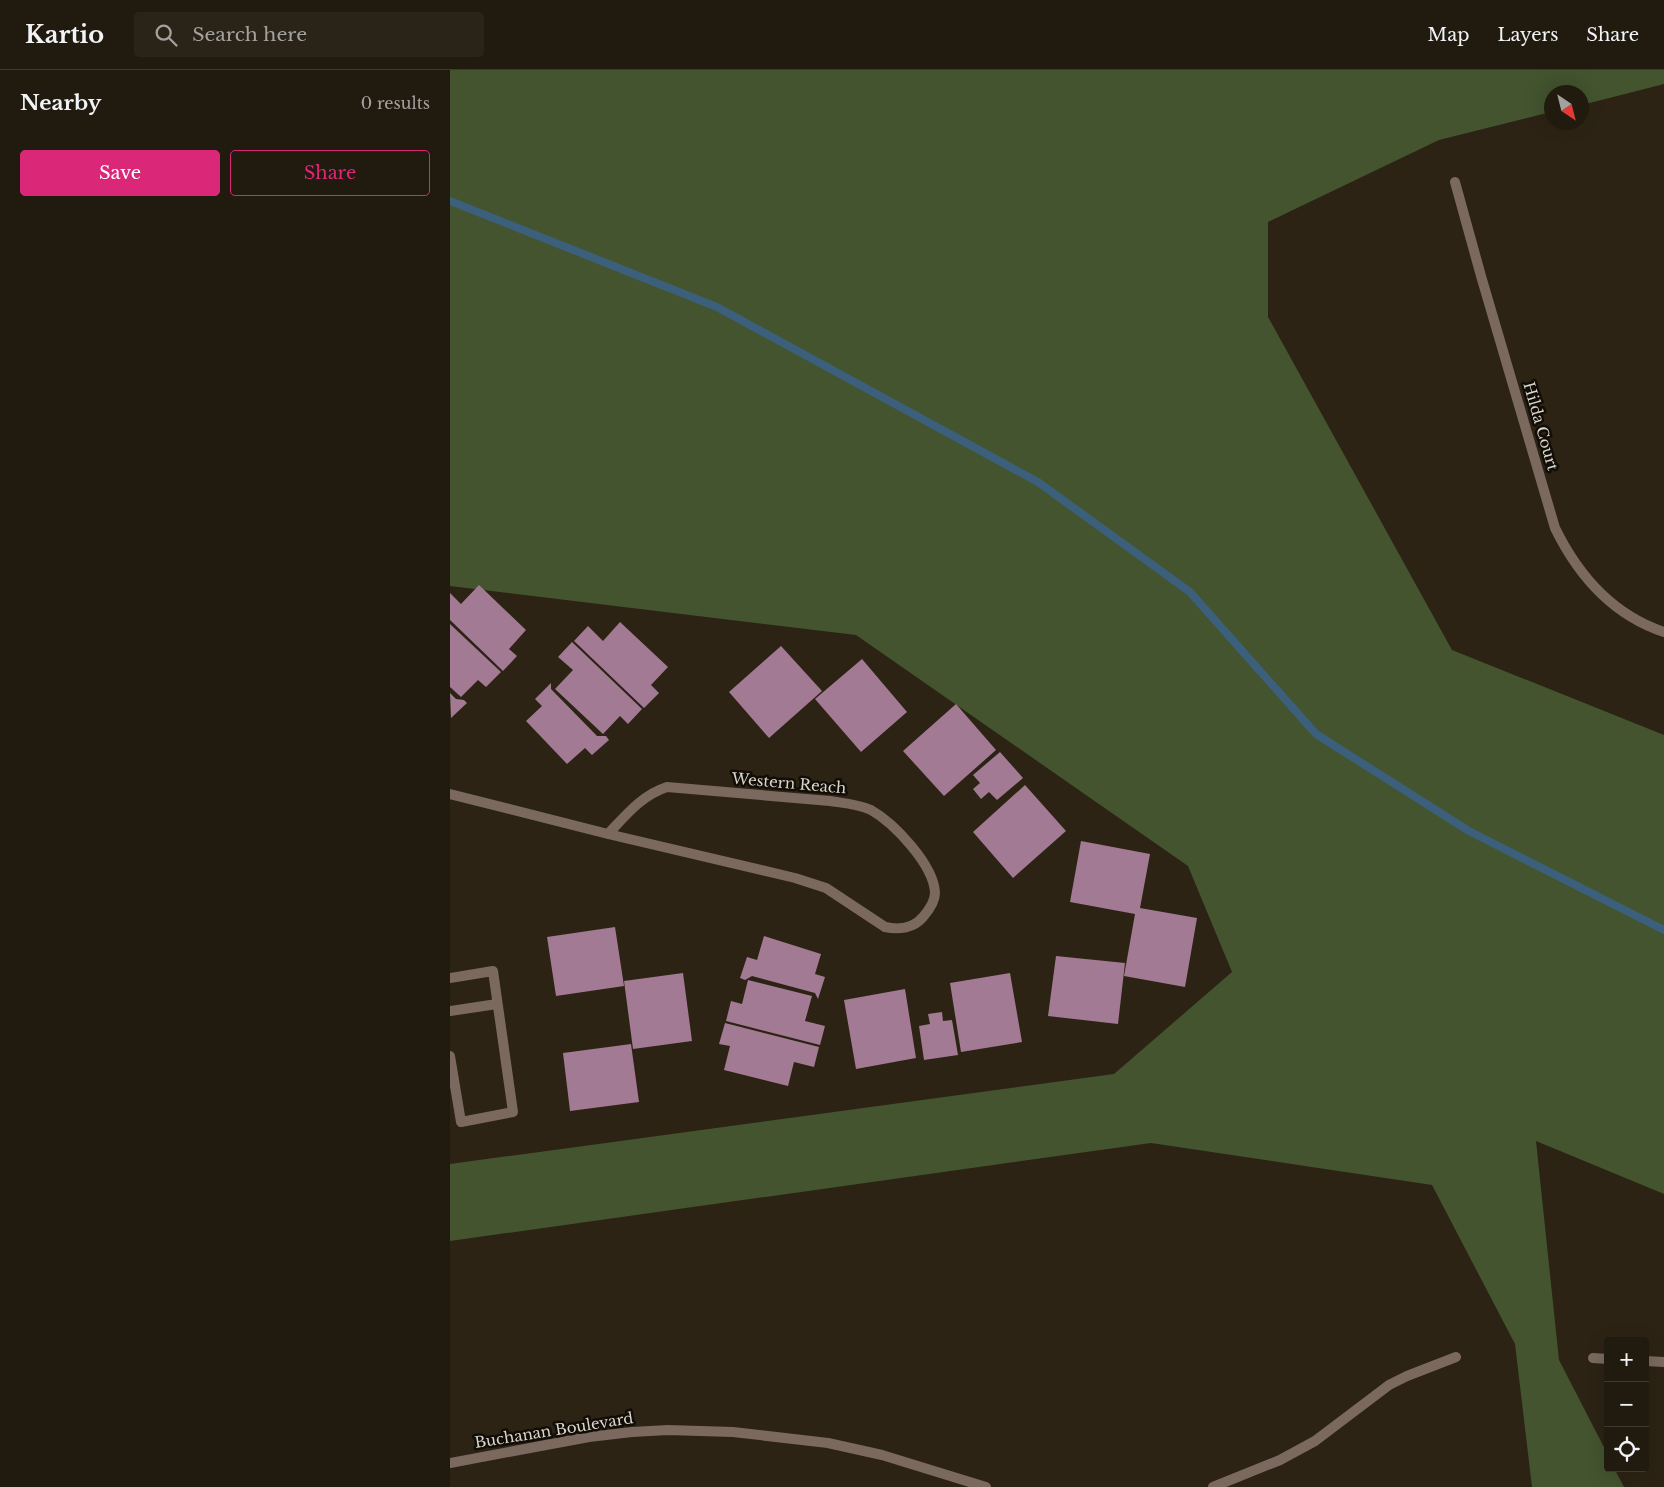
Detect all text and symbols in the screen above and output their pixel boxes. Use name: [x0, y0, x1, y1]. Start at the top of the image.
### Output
search box: [134, 12, 484, 57]
text: Kartio: [25, 20, 104, 49]
icon: search: [152, 21, 180, 49]
text: Search here: [192, 23, 307, 46]
text: Map: [1428, 24, 1469, 46]
text: Layers: [1497, 24, 1558, 46]
text: Share: [1586, 24, 1639, 46]
north arrow: [1544, 85, 1589, 130]
text: Nearby: [20, 90, 101, 116]
text: 0 results: [361, 93, 430, 113]
button: Save: [20, 150, 220, 196]
button: Share: [230, 150, 430, 196]
street label: Hilda Court: [1519, 380, 1563, 473]
street label: Western Reach: [730, 768, 847, 797]
map controls: [1604, 1337, 1649, 1472]
button: +: [1604, 1337, 1649, 1382]
button: −: [1604, 1382, 1649, 1427]
street label: Buchanan Boulevard: [473, 1408, 635, 1452]
button: locate: [1604, 1427, 1649, 1472]

